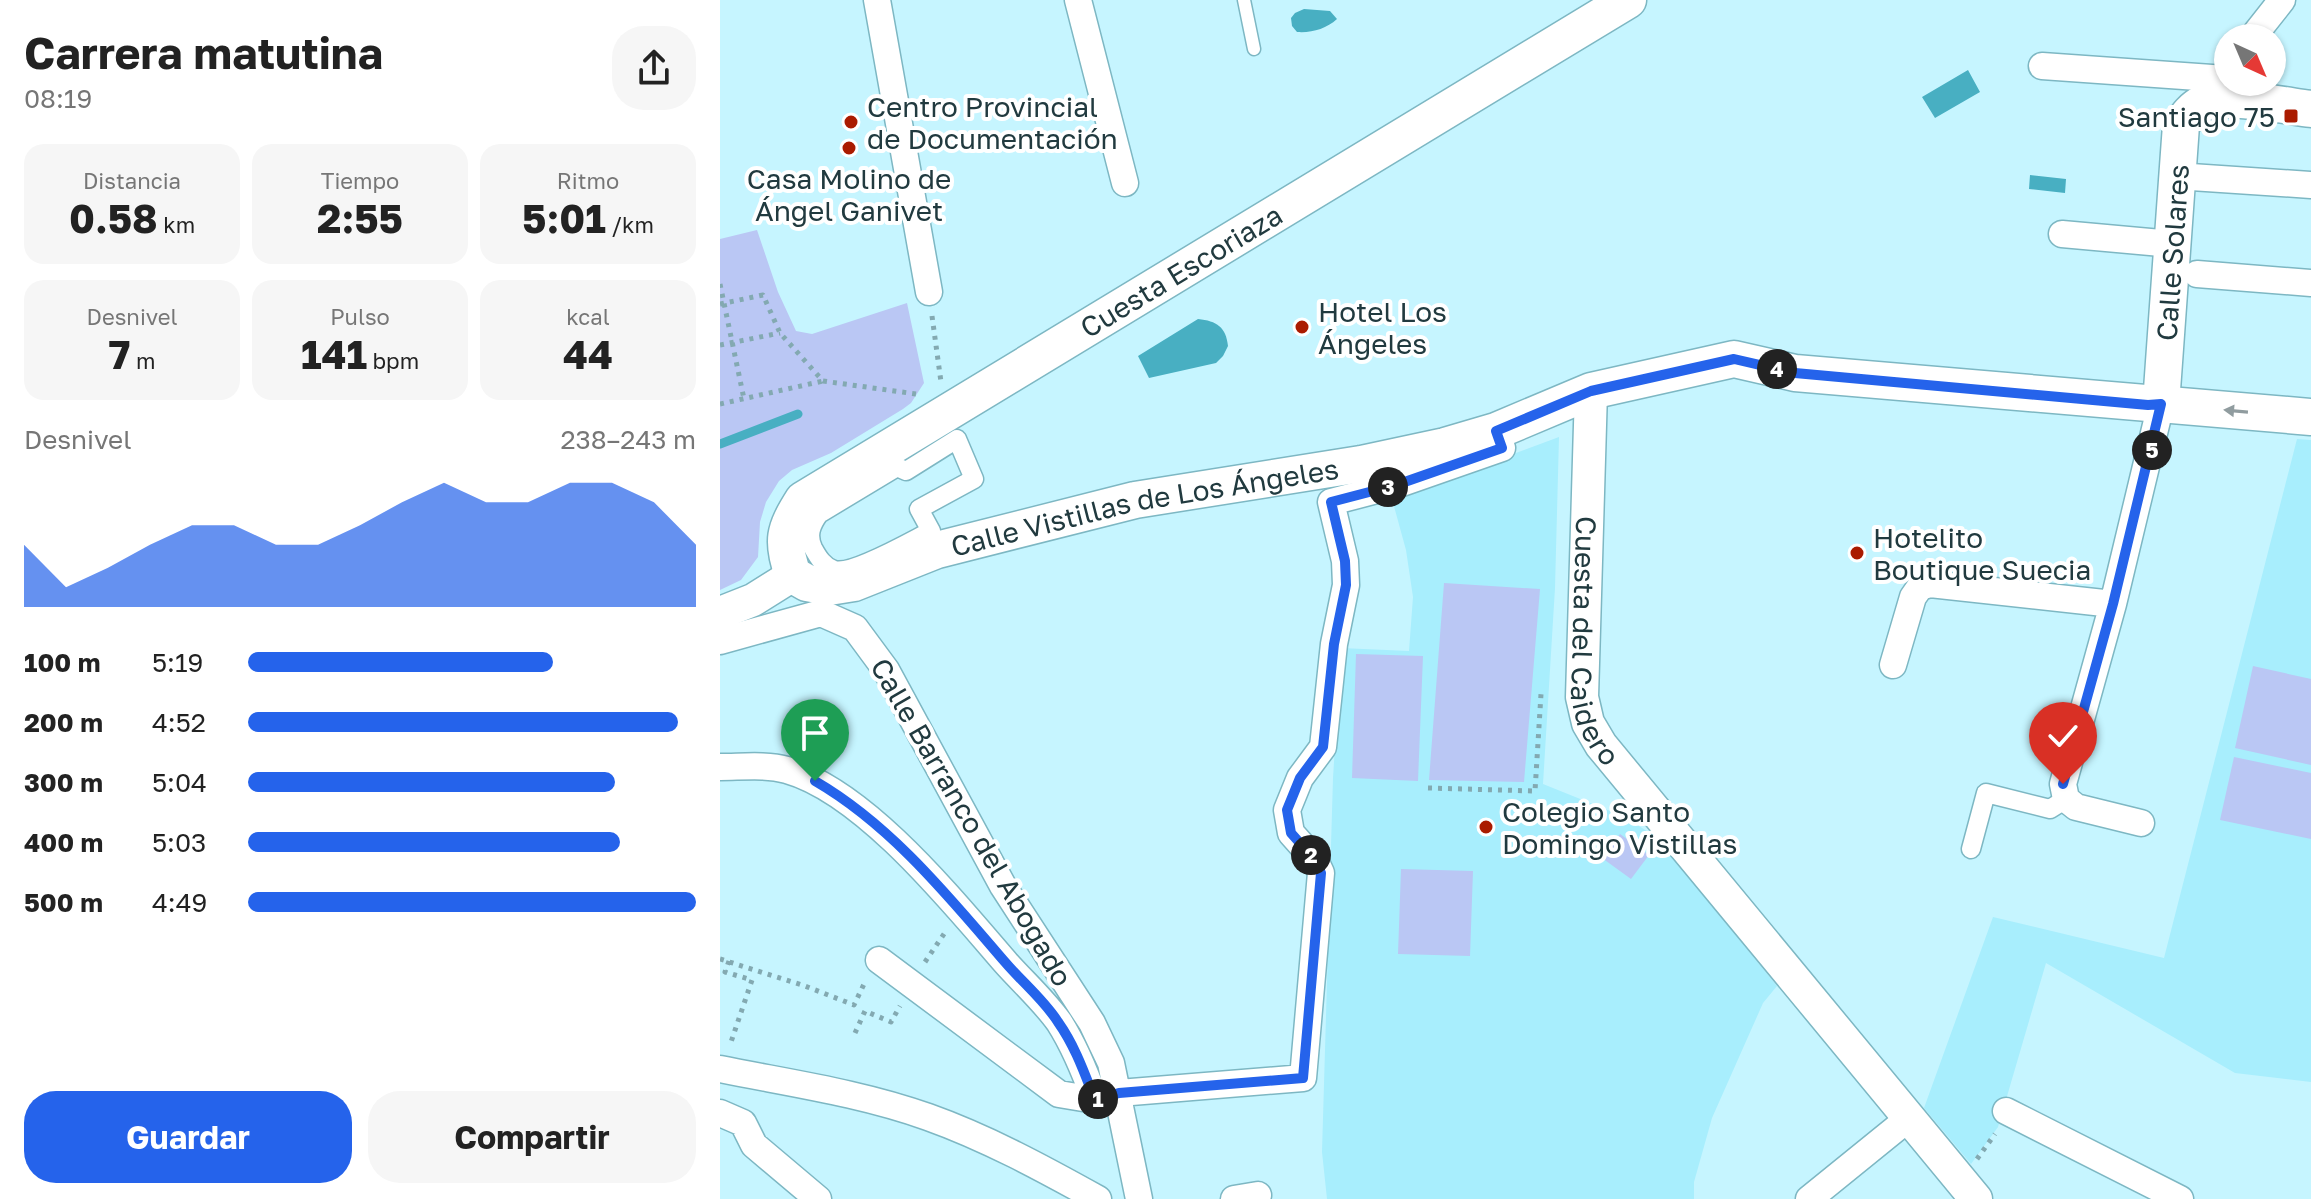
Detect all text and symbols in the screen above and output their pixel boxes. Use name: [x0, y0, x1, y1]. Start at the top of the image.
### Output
north arrow: [2214, 24, 2286, 96]
map controls: [2214, 24, 2286, 96]
text: Carrera matutina: [24, 26, 383, 79]
button: share: [612, 26, 696, 110]
text: 08:19: [24, 83, 92, 114]
place label: Centro Provincial de Documentación: [867, 90, 1118, 155]
place label: Santiago 75: [2118, 100, 2275, 133]
marker: Santiago 75: [2282, 107, 2300, 125]
marker: Centro Provincial de Documentación: [842, 113, 860, 131]
marker: Casa Molino de Ángel Ganivet: [840, 139, 858, 157]
place label: Casa Molino de Ángel Ganivet: [747, 162, 951, 227]
street label: Calle Solares: [2149, 163, 2195, 342]
text: Distancia: [83, 167, 181, 194]
text: Tiempo: [321, 167, 399, 194]
text: Ritmo: [557, 167, 619, 194]
text: 0.58: [69, 194, 158, 242]
text: 2:55: [317, 194, 403, 242]
text: 5:01: [522, 194, 606, 242]
street label: Cuesta Escoriaza: [1074, 198, 1288, 344]
text: km: [158, 211, 195, 238]
text: /km: [606, 211, 654, 238]
place label: Hotel Los Ángeles: [1318, 295, 1447, 360]
text: Desnivel: [87, 303, 177, 330]
text: Pulso: [330, 303, 390, 330]
text: kcal: [566, 303, 610, 330]
marker: Hotel Los Ángeles: [1293, 318, 1311, 336]
text: 7: [109, 330, 130, 378]
text: 141: [301, 330, 367, 378]
text: 44: [563, 330, 613, 378]
text: m: [130, 347, 155, 374]
text: bpm: [367, 347, 419, 374]
pin: 4: [1757, 349, 1797, 389]
text: 4: [1770, 355, 1784, 382]
one-way arrow: [2223, 404, 2248, 417]
text: Desnivel: [24, 424, 131, 455]
text: 238–243 m: [560, 424, 696, 455]
pin: 5: [2132, 430, 2172, 470]
text: 5: [2145, 436, 2159, 463]
street label: Calle Vistillas de Los Ángeles: [947, 451, 1341, 562]
pin: 3: [1368, 467, 1408, 507]
text: 3: [1381, 473, 1395, 500]
street label: Cuesta del Caidero: [1565, 515, 1627, 771]
place label: Hotelito Boutique Suecia: [1873, 521, 2091, 586]
marker: Hotelito Boutique Suecia: [1848, 544, 1866, 562]
text: 100 m: [24, 647, 100, 678]
text: 5:19: [152, 647, 203, 678]
street label: Calle Barranco del Abogado: [864, 652, 1080, 992]
pin: [781, 699, 849, 781]
pin: [2029, 702, 2097, 784]
text: 200 m: [24, 707, 103, 738]
text: 4:52: [152, 707, 206, 738]
icon: arrive: [793, 711, 837, 755]
icon: check: [2041, 714, 2085, 758]
text: 300 m: [24, 767, 103, 798]
text: 5:04: [152, 767, 207, 798]
place label: Colegio Santo Domingo Vistillas: [1502, 795, 1737, 860]
marker: Colegio Santo Domingo Vistillas: [1477, 818, 1495, 836]
text: 400 m: [24, 827, 103, 858]
text: 5:03: [152, 827, 206, 858]
pin: 2: [1291, 835, 1331, 875]
text: 2: [1304, 841, 1318, 868]
text: 500 m: [24, 887, 103, 918]
text: 4:49: [152, 887, 207, 918]
pin: 1: [1078, 1079, 1118, 1119]
text: 1: [1092, 1085, 1104, 1112]
button: Guardar: [24, 1091, 352, 1183]
button: Compartir: [368, 1091, 696, 1183]

